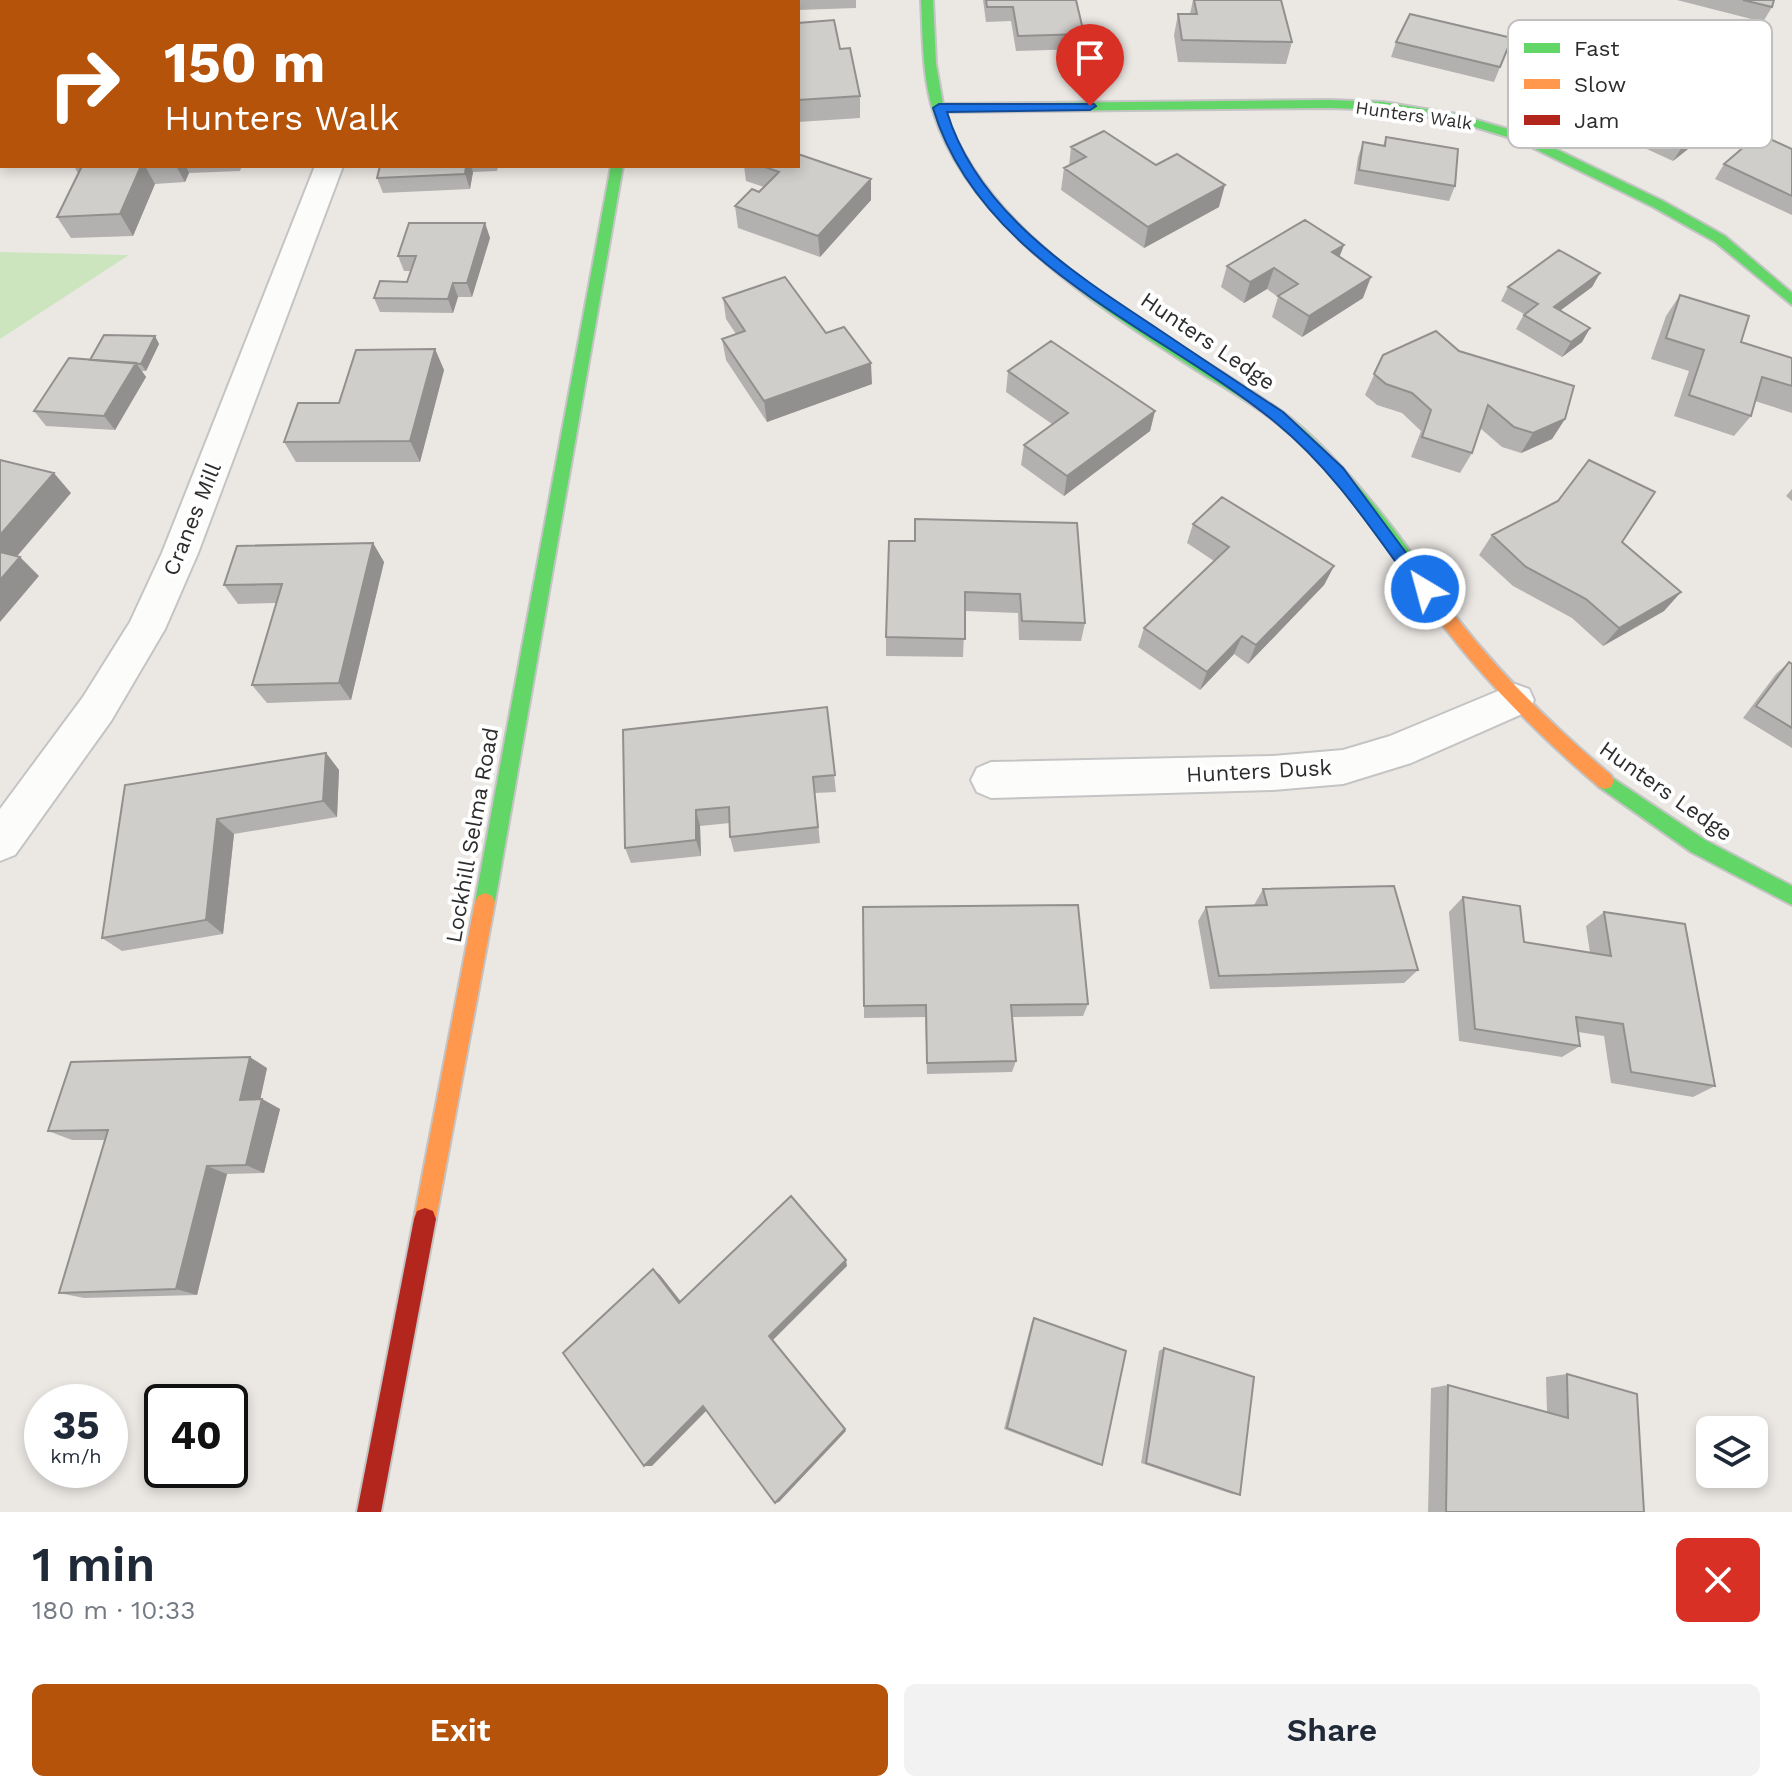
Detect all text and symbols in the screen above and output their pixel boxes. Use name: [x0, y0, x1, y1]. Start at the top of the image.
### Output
legend: [1508, 20, 1772, 148]
pin: [1056, 24, 1124, 106]
text: 150 m: [164, 30, 326, 96]
icon: right: [32, 32, 136, 136]
icon: arrive: [1068, 36, 1112, 80]
text: Fast: [1574, 36, 1620, 61]
text: Slow: [1574, 72, 1626, 97]
street label: Hunters Walk: [1354, 96, 1474, 134]
text: Hunters Walk: [164, 97, 400, 139]
text: Jam: [1574, 108, 1619, 133]
street label: Hunters Ledge: [1136, 287, 1280, 395]
street label: Cranes Mill: [158, 459, 226, 579]
position arrow: [1383, 547, 1467, 631]
street label: Lockhill Selma Road: [441, 725, 503, 945]
street label: Hunters Ledge: [1595, 736, 1737, 846]
street label: Hunters Dusk: [1185, 755, 1333, 787]
speed limit sign: 40: [144, 1384, 248, 1488]
text: 35: [52, 1402, 100, 1449]
map controls: [1696, 1416, 1768, 1488]
button: layers: [1696, 1416, 1768, 1488]
text: km/h: [50, 1444, 102, 1468]
text: 1 min: [32, 1536, 155, 1593]
button: close: [1676, 1538, 1760, 1622]
text: 180 m · 10:33: [32, 1595, 195, 1625]
button: Exit: [32, 1684, 888, 1776]
button: Share: [904, 1684, 1760, 1776]

